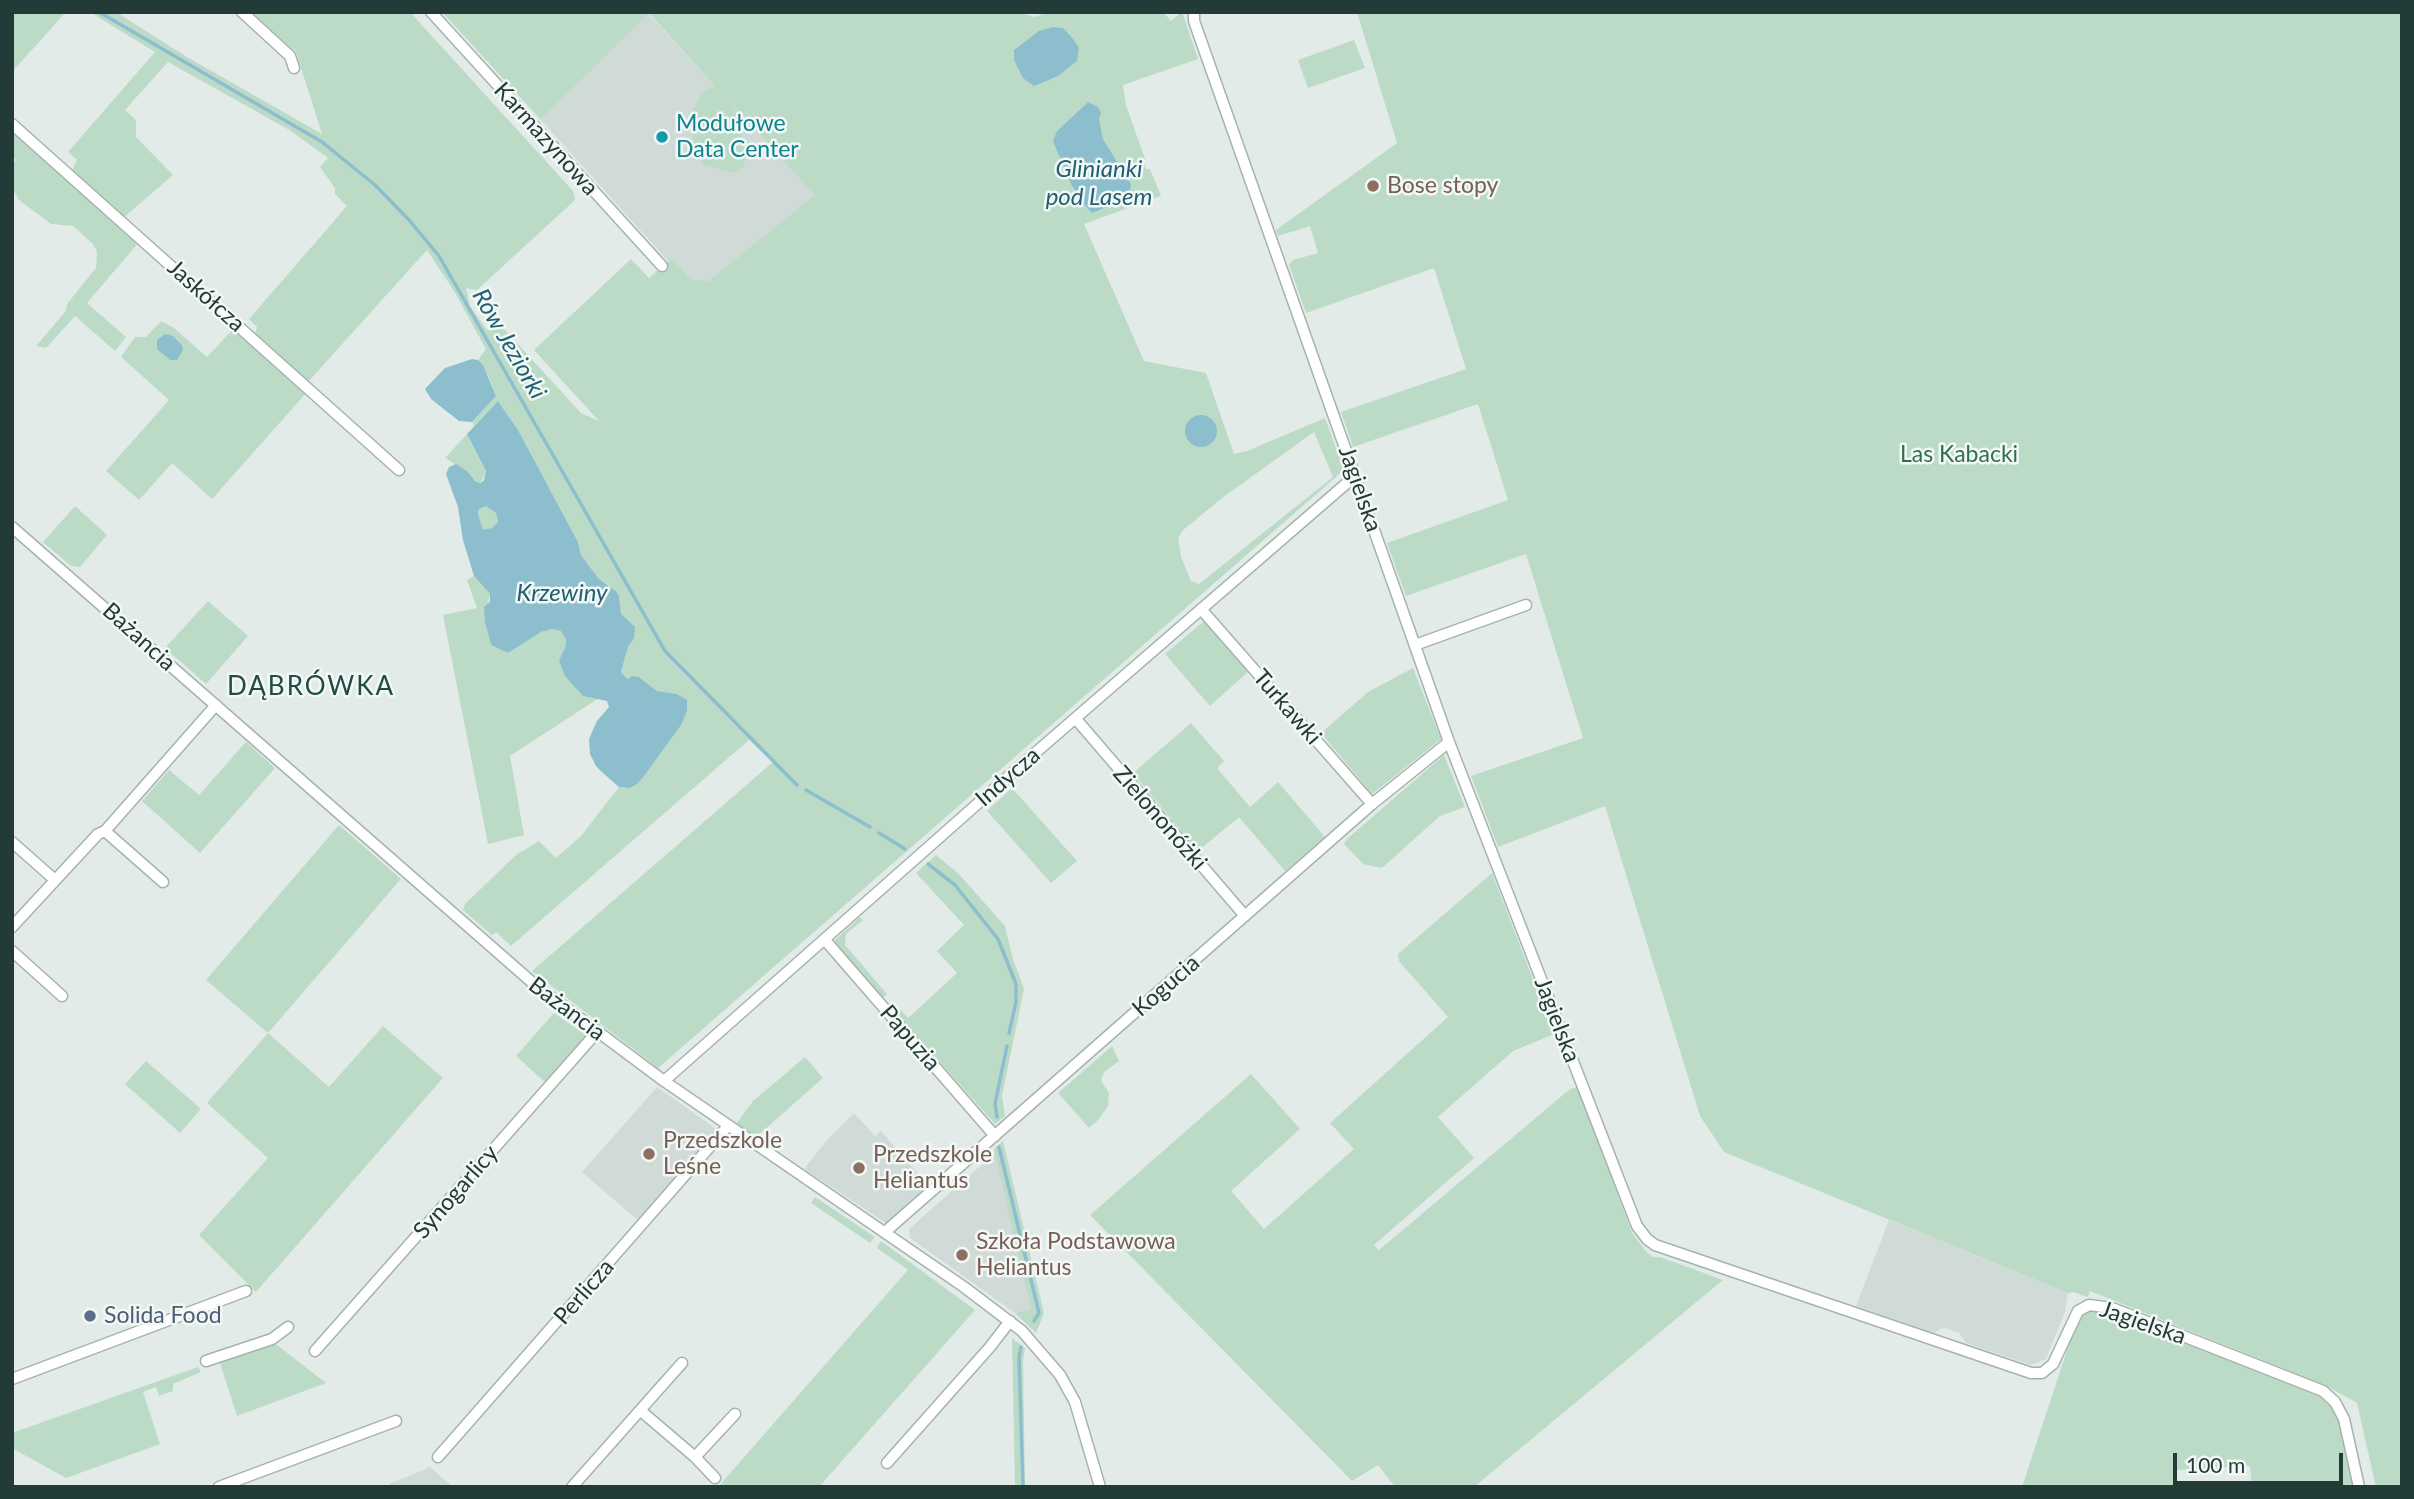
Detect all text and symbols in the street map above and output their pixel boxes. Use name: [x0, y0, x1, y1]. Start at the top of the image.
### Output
street label: Karmazynowa: [488, 77, 604, 201]
place label: Modułowe Data Center: [676, 110, 799, 164]
marker: Modułowe Data Center: [654, 129, 670, 145]
water label: Glinianki pod Lasem: [1046, 155, 1152, 211]
place label: Bose stopy: [1387, 172, 1498, 200]
marker: Bose stopy: [1365, 178, 1381, 194]
street label: Jaskółcza: [162, 254, 250, 338]
water label: Rów Jeziorki: [466, 284, 552, 404]
park label: Las Kabacki: [1900, 441, 2018, 469]
street label: Jagielska: [1332, 443, 1388, 535]
water label: Krzewiny: [516, 579, 608, 607]
street label: Bażancia: [97, 597, 181, 677]
street label: Turkawki: [1247, 664, 1327, 750]
district label: DĄBRÓWKA: [228, 671, 394, 703]
street label: Indycza: [970, 742, 1046, 812]
street label: Zielononóżki: [1107, 760, 1213, 876]
street label: Kogucia: [1127, 949, 1205, 1023]
street label: Bażancia: [523, 971, 611, 1047]
street label: Jagielska: [1528, 974, 1586, 1066]
street label: Papuzia: [874, 1000, 946, 1076]
place label: Przedszkole Leśne: [663, 1127, 782, 1181]
street label: Synogarlicy: [408, 1140, 504, 1244]
place label: Przedszkole Heliantus: [873, 1141, 992, 1195]
marker: Przedszkole Leśne: [641, 1146, 657, 1162]
marker: Przedszkole Heliantus: [851, 1160, 867, 1176]
place label: Szkoła Podstawowa Heliantus: [976, 1228, 1176, 1282]
marker: Szkoła Podstawowa Heliantus: [954, 1247, 970, 1263]
street label: Perlicza: [548, 1254, 620, 1330]
street label: Jagielska: [2097, 1295, 2189, 1351]
place label: Solida Food: [104, 1302, 222, 1330]
marker: Solida Food: [82, 1308, 98, 1324]
scale bar: [2176, 1440, 2346, 1484]
text: 100 m: [2186, 1452, 2245, 1477]

